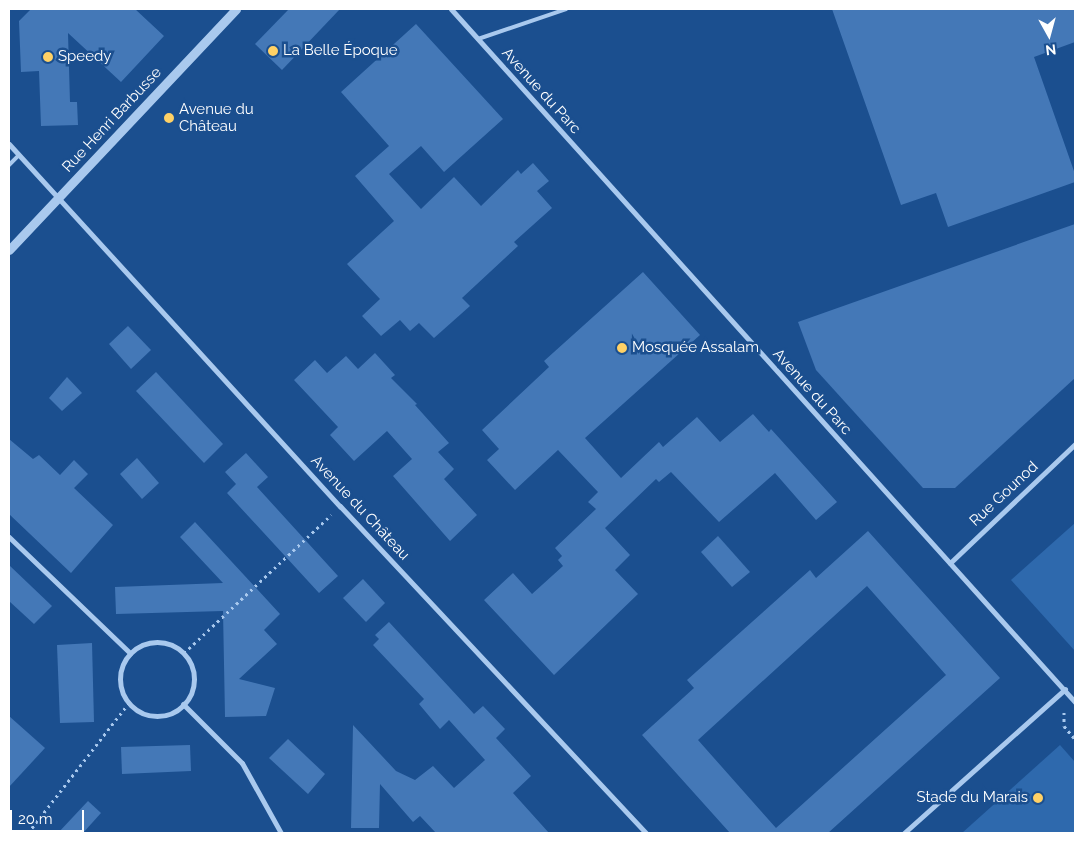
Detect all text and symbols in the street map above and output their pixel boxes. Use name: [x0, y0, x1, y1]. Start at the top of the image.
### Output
north arrow: [1024, 10, 1074, 60]
text: N: [1045, 41, 1057, 58]
place label: La Belle Époque: [283, 42, 398, 60]
street label: Avenue du Parc: [498, 44, 584, 138]
marker: La Belle Époque: [267, 45, 279, 57]
place label: Speedy: [58, 48, 111, 66]
marker: Speedy: [42, 51, 54, 63]
street label: Rue Henri Barbusse: [59, 64, 165, 176]
place label: Avenue du Château: [179, 100, 254, 135]
marker: Avenue du Château: [163, 112, 175, 124]
place label: Mosquée Assalam: [632, 339, 760, 357]
marker: Mosquée Assalam: [616, 342, 628, 354]
street label: Avenue du Parc: [769, 345, 855, 439]
street label: Avenue du Château: [307, 452, 413, 564]
street label: Rue Gounod: [966, 458, 1042, 530]
place label: Stade du Marais: [917, 789, 1028, 807]
marker: Stade du Marais: [1032, 792, 1044, 804]
scale bar: [12, 800, 86, 832]
text: 20 m: [18, 810, 53, 828]

